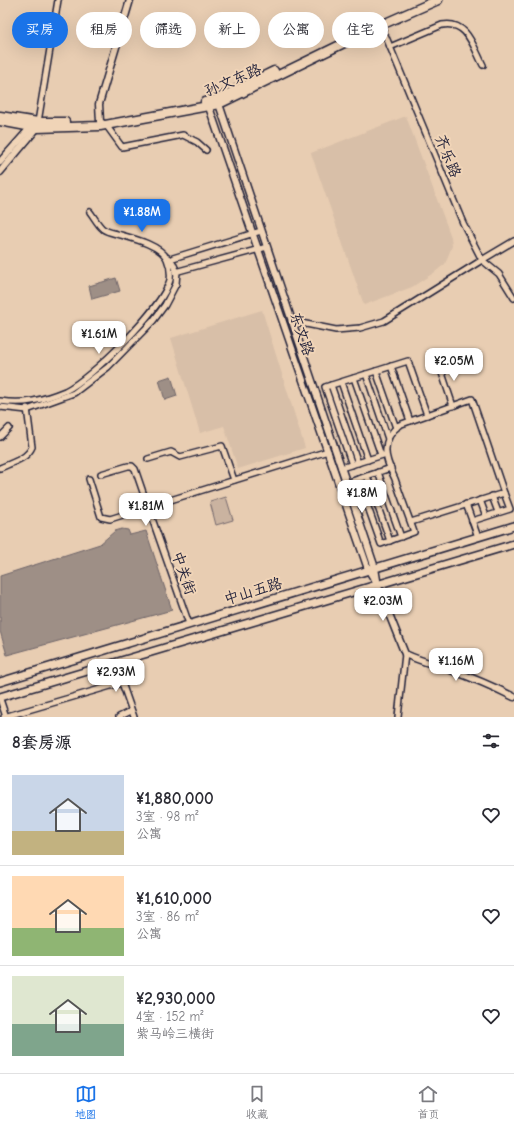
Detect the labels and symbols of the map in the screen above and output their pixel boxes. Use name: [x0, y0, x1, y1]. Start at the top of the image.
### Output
street label: 孙文东路: [202, 60, 264, 100]
street label: 齐乐路: [431, 132, 465, 180]
pin: ¥1.88M: [109, 199, 175, 233]
street label: 东文路: [286, 310, 318, 358]
pin: ¥1.61M: [66, 321, 132, 355]
pin: ¥2.05M: [421, 348, 487, 382]
pin: ¥1.8M: [334, 480, 390, 514]
pin: ¥1.81M: [113, 493, 179, 527]
street label: 中关街: [168, 549, 200, 597]
street label: 中山五路: [222, 574, 284, 608]
pin: ¥2.03M: [350, 588, 416, 622]
pin: ¥1.16M: [423, 648, 489, 682]
pin: ¥2.93M: [83, 659, 149, 693]

